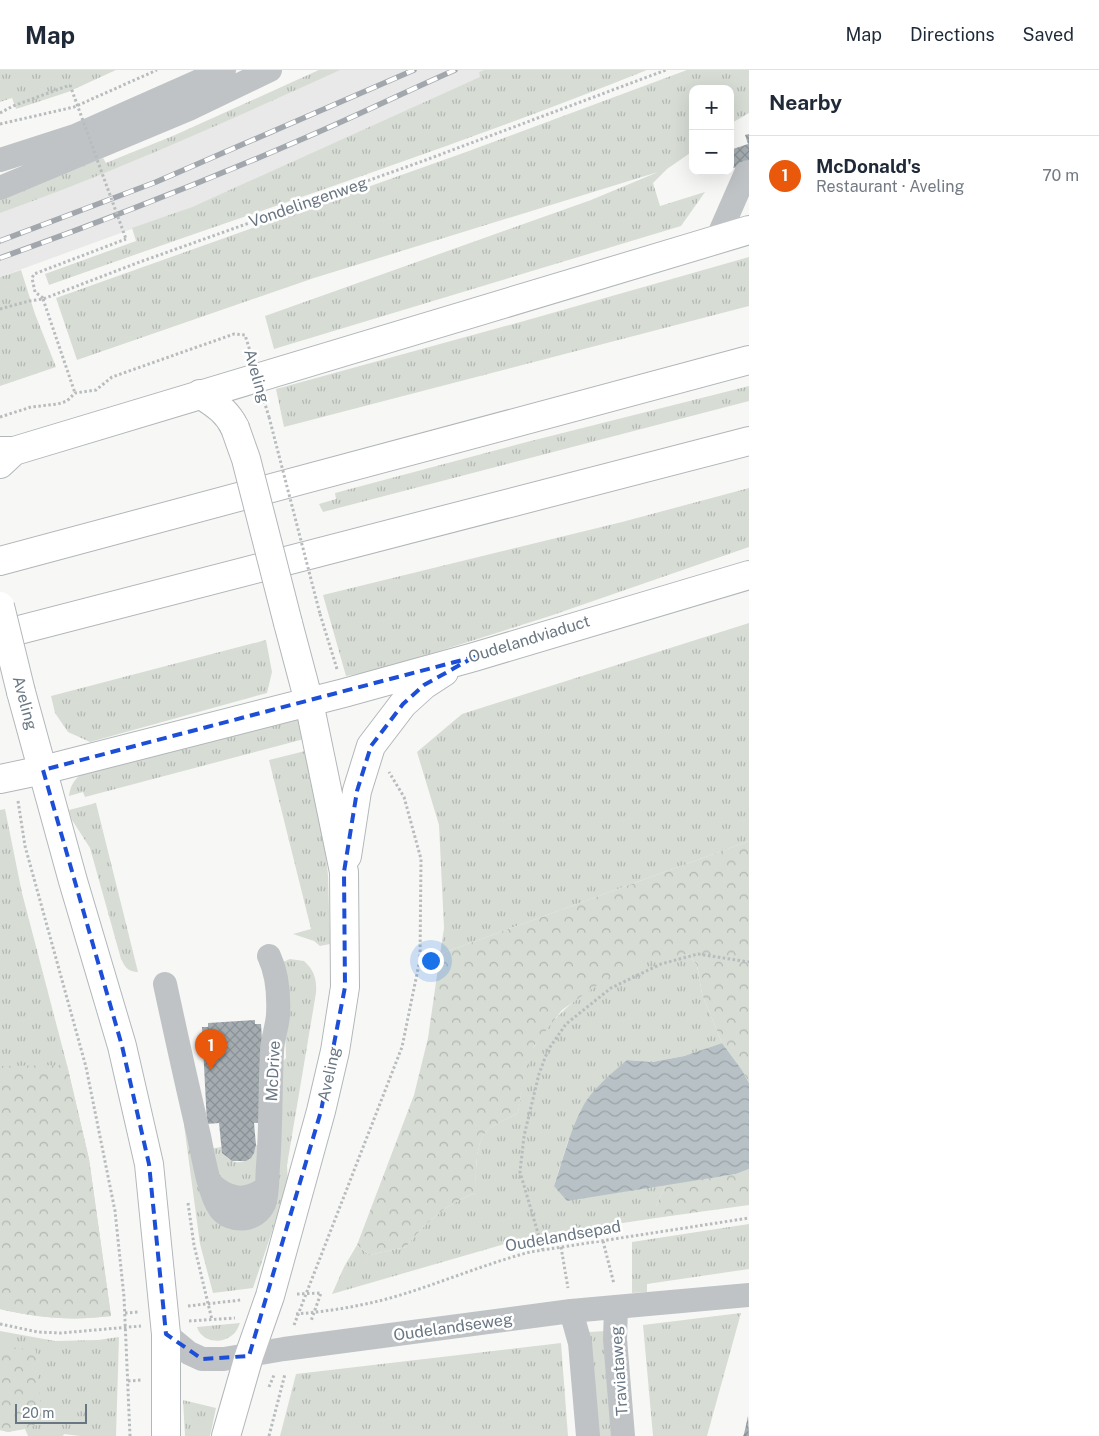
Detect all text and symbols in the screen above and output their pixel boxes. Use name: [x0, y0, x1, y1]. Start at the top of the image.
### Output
text: Map: [25, 21, 75, 49]
text: Map: [845, 24, 882, 45]
text: Directions: [910, 24, 995, 45]
text: Saved: [1023, 24, 1074, 45]
map controls: [689, 85, 734, 175]
button: +: [689, 85, 734, 130]
text: Nearby: [769, 90, 842, 115]
button: −: [689, 130, 734, 175]
text: McDonald's: [816, 155, 921, 177]
text: 1: [782, 166, 788, 185]
text: 70 m: [1042, 166, 1079, 185]
street label: Vondelingenweg: [246, 173, 370, 231]
text: Restaurant · Aveling: [816, 177, 965, 196]
street label: Aveling: [240, 347, 274, 405]
street label: Oudelandviaduct: [466, 611, 592, 667]
street label: Aveling: [9, 674, 41, 732]
your location: [418, 948, 444, 974]
pin: 1: [195, 1029, 227, 1070]
street label: McDrive: [262, 1040, 284, 1102]
street label: Aveling: [314, 1045, 344, 1103]
street label: Oudelandsepad: [504, 1216, 622, 1256]
street label: Oudelandseweg: [392, 1309, 514, 1345]
street label: Traviataweg: [606, 1325, 632, 1417]
scale bar: [15, 1401, 88, 1424]
text: 20 m: [22, 1405, 54, 1421]

